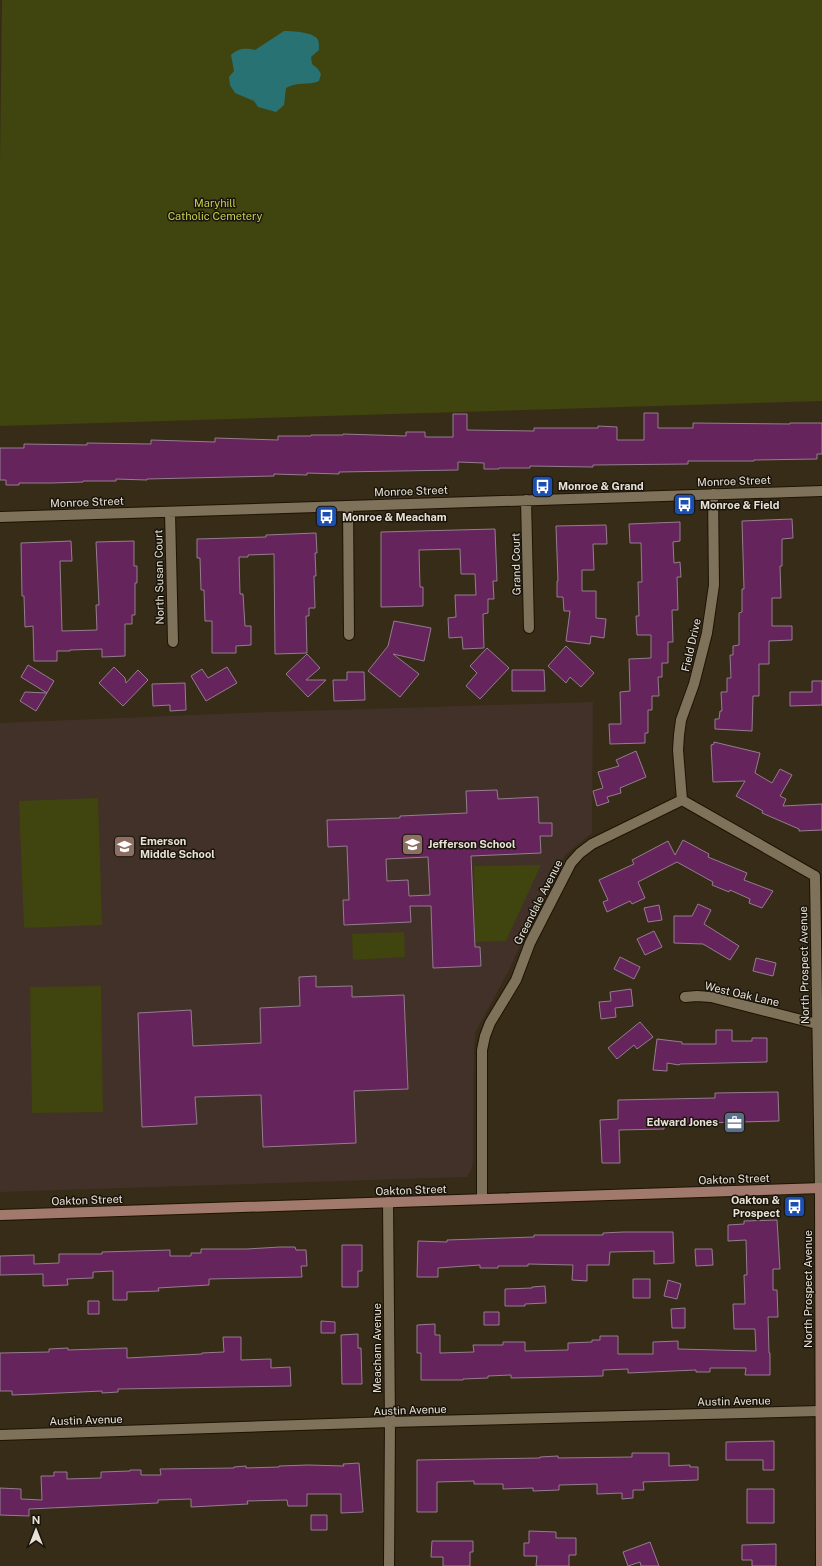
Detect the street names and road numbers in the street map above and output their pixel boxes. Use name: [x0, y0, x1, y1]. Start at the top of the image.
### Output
street label: Monroe Street: [697, 474, 771, 488]
street label: Monroe Street: [374, 484, 448, 498]
street label: Monroe Street: [50, 495, 124, 509]
street label: North Susan Court: [152, 529, 166, 625]
street label: Grand Court: [509, 533, 523, 595]
street label: Field Drive: [679, 617, 703, 673]
street label: Greendale Avenue: [511, 858, 565, 946]
street label: North Prospect Avenue: [797, 906, 811, 1024]
street label: West Oak Lane: [703, 980, 781, 1008]
street label: Oakton Street: [698, 1172, 770, 1186]
street label: Oakton Street: [375, 1183, 447, 1197]
street label: Oakton Street: [51, 1193, 123, 1207]
street label: North Prospect Avenue: [802, 1230, 814, 1348]
street label: Meacham Avenue: [371, 1303, 383, 1393]
street label: Austin Avenue: [697, 1394, 771, 1408]
street label: Austin Avenue: [373, 1403, 447, 1417]
street label: Austin Avenue: [49, 1413, 123, 1427]

